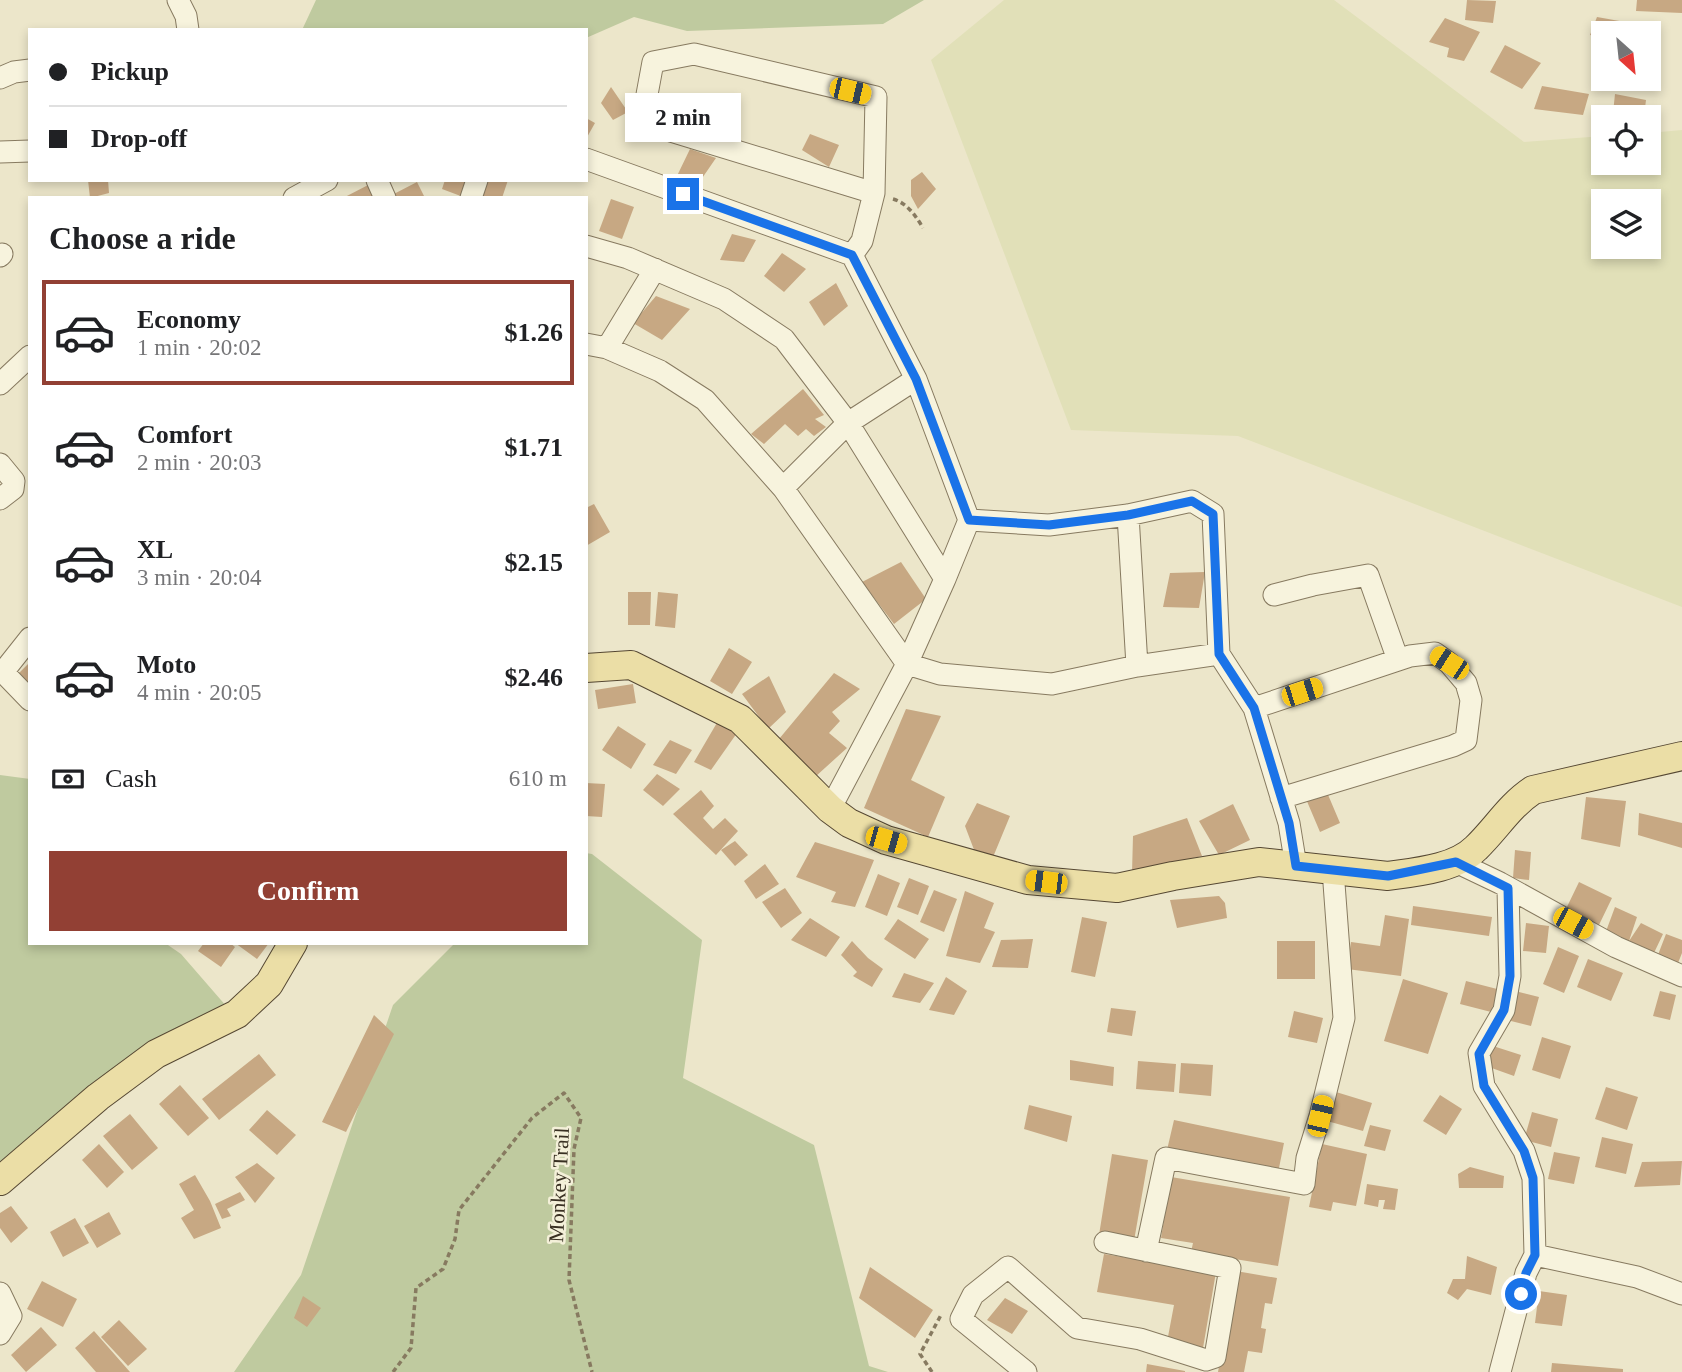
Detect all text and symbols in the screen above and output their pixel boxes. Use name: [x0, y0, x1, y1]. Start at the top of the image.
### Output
north arrow: [1591, 21, 1661, 91]
map controls: [1591, 21, 1661, 259]
text: Pickup: [91, 57, 169, 86]
car: [828, 76, 873, 106]
callout: 2 min: [625, 92, 741, 142]
text: 2 min: [655, 105, 711, 130]
button: locate: [1591, 105, 1661, 175]
text: Drop-off: [91, 124, 187, 153]
route end: [667, 178, 699, 210]
button: layers: [1591, 189, 1661, 259]
text: Choose a ride: [49, 220, 236, 256]
icon: car: [53, 301, 116, 364]
text: Economy: [137, 305, 241, 334]
text: $1.26: [505, 318, 563, 347]
text: 1 min · 20:02: [137, 335, 262, 360]
icon: car: [53, 416, 116, 479]
text: Comfort: [137, 420, 232, 449]
text: $1.71: [505, 433, 563, 462]
text: 2 min · 20:03: [137, 450, 262, 475]
icon: car: [53, 531, 116, 594]
text: XL: [137, 535, 173, 564]
text: $2.15: [505, 548, 563, 577]
text: 3 min · 20:04: [137, 565, 262, 590]
car: [1426, 643, 1473, 683]
icon: car: [53, 646, 116, 709]
text: Moto: [137, 650, 196, 679]
text: $2.46: [505, 663, 563, 692]
car: [1279, 676, 1326, 708]
text: 4 min · 20:05: [137, 680, 262, 705]
icon: cash: [49, 760, 87, 798]
text: Cash: [105, 764, 157, 793]
text: 610 m: [509, 766, 567, 791]
car: [863, 824, 910, 856]
button: Confirm: [49, 851, 567, 931]
car: [1024, 869, 1069, 895]
car: [1550, 904, 1597, 942]
car: [1306, 1093, 1335, 1139]
street label: Monkey Trail: [544, 1127, 574, 1243]
route start: [1505, 1278, 1537, 1310]

